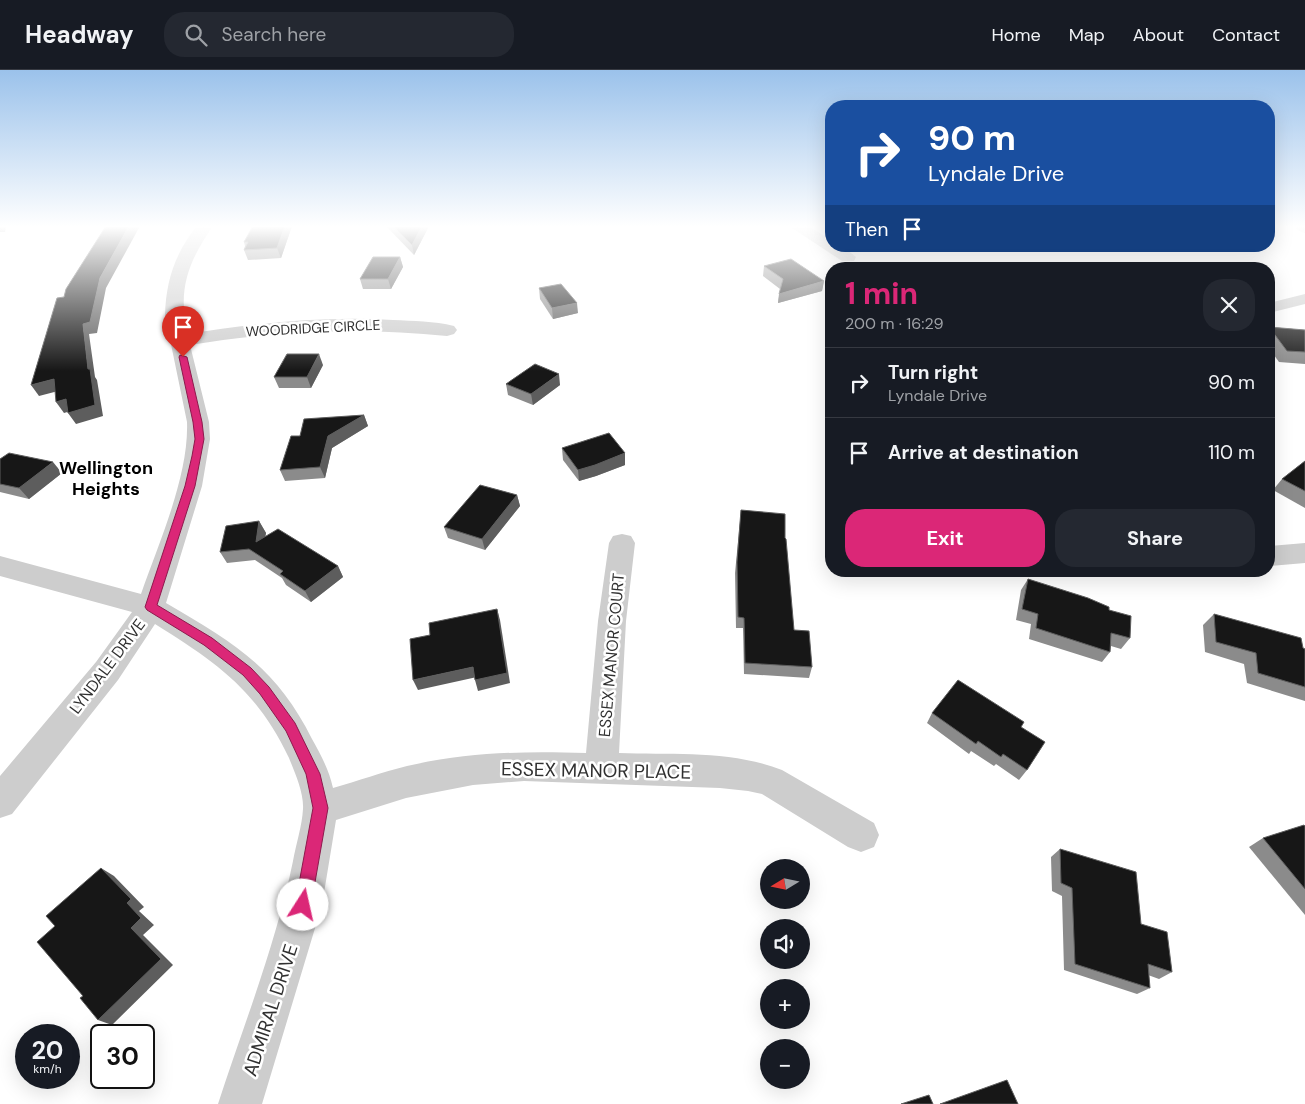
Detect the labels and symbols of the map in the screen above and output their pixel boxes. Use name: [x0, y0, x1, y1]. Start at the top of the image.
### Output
pin: [162, 306, 204, 357]
street label: WOODRIDGE CIRCLE: [245, 315, 381, 341]
district label: Wellington Heights: [59, 456, 153, 501]
street label: ESSEX MANOR COURT: [594, 572, 629, 738]
street label: LYNDALE DRIVE: [65, 615, 150, 718]
street label: ESSEX MANOR PLACE: [501, 756, 691, 785]
north arrow: [760, 859, 810, 909]
position arrow: [276, 878, 328, 930]
street label: ADMIRAL DRIVE: [237, 941, 304, 1079]
speed limit sign: 30: [90, 1024, 155, 1089]

